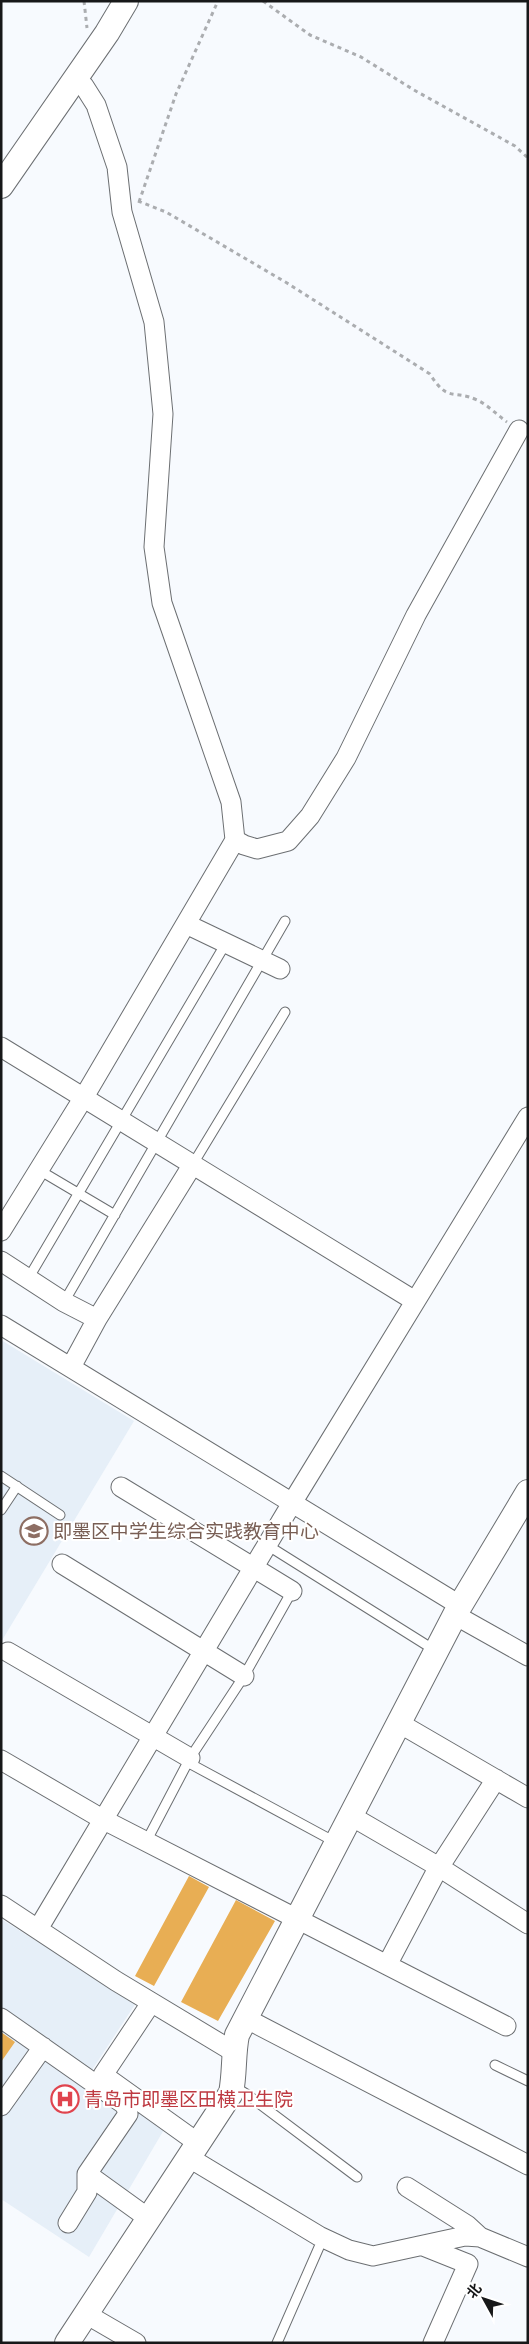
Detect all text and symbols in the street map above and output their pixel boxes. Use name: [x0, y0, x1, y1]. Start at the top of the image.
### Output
school or university icon: 即墨区中学生综合实践教育中心: [19, 1516, 49, 1546]
place label: 即墨区中学生综合实践教育中心: [53, 1519, 319, 1544]
hospital icon: 青岛市即墨区田横卫生院: [50, 2084, 80, 2114]
place label: 青岛市即墨区田横卫生院: [84, 2087, 293, 2112]
north arrow: [459, 2274, 509, 2324]
text: 北: [463, 2279, 485, 2302]

